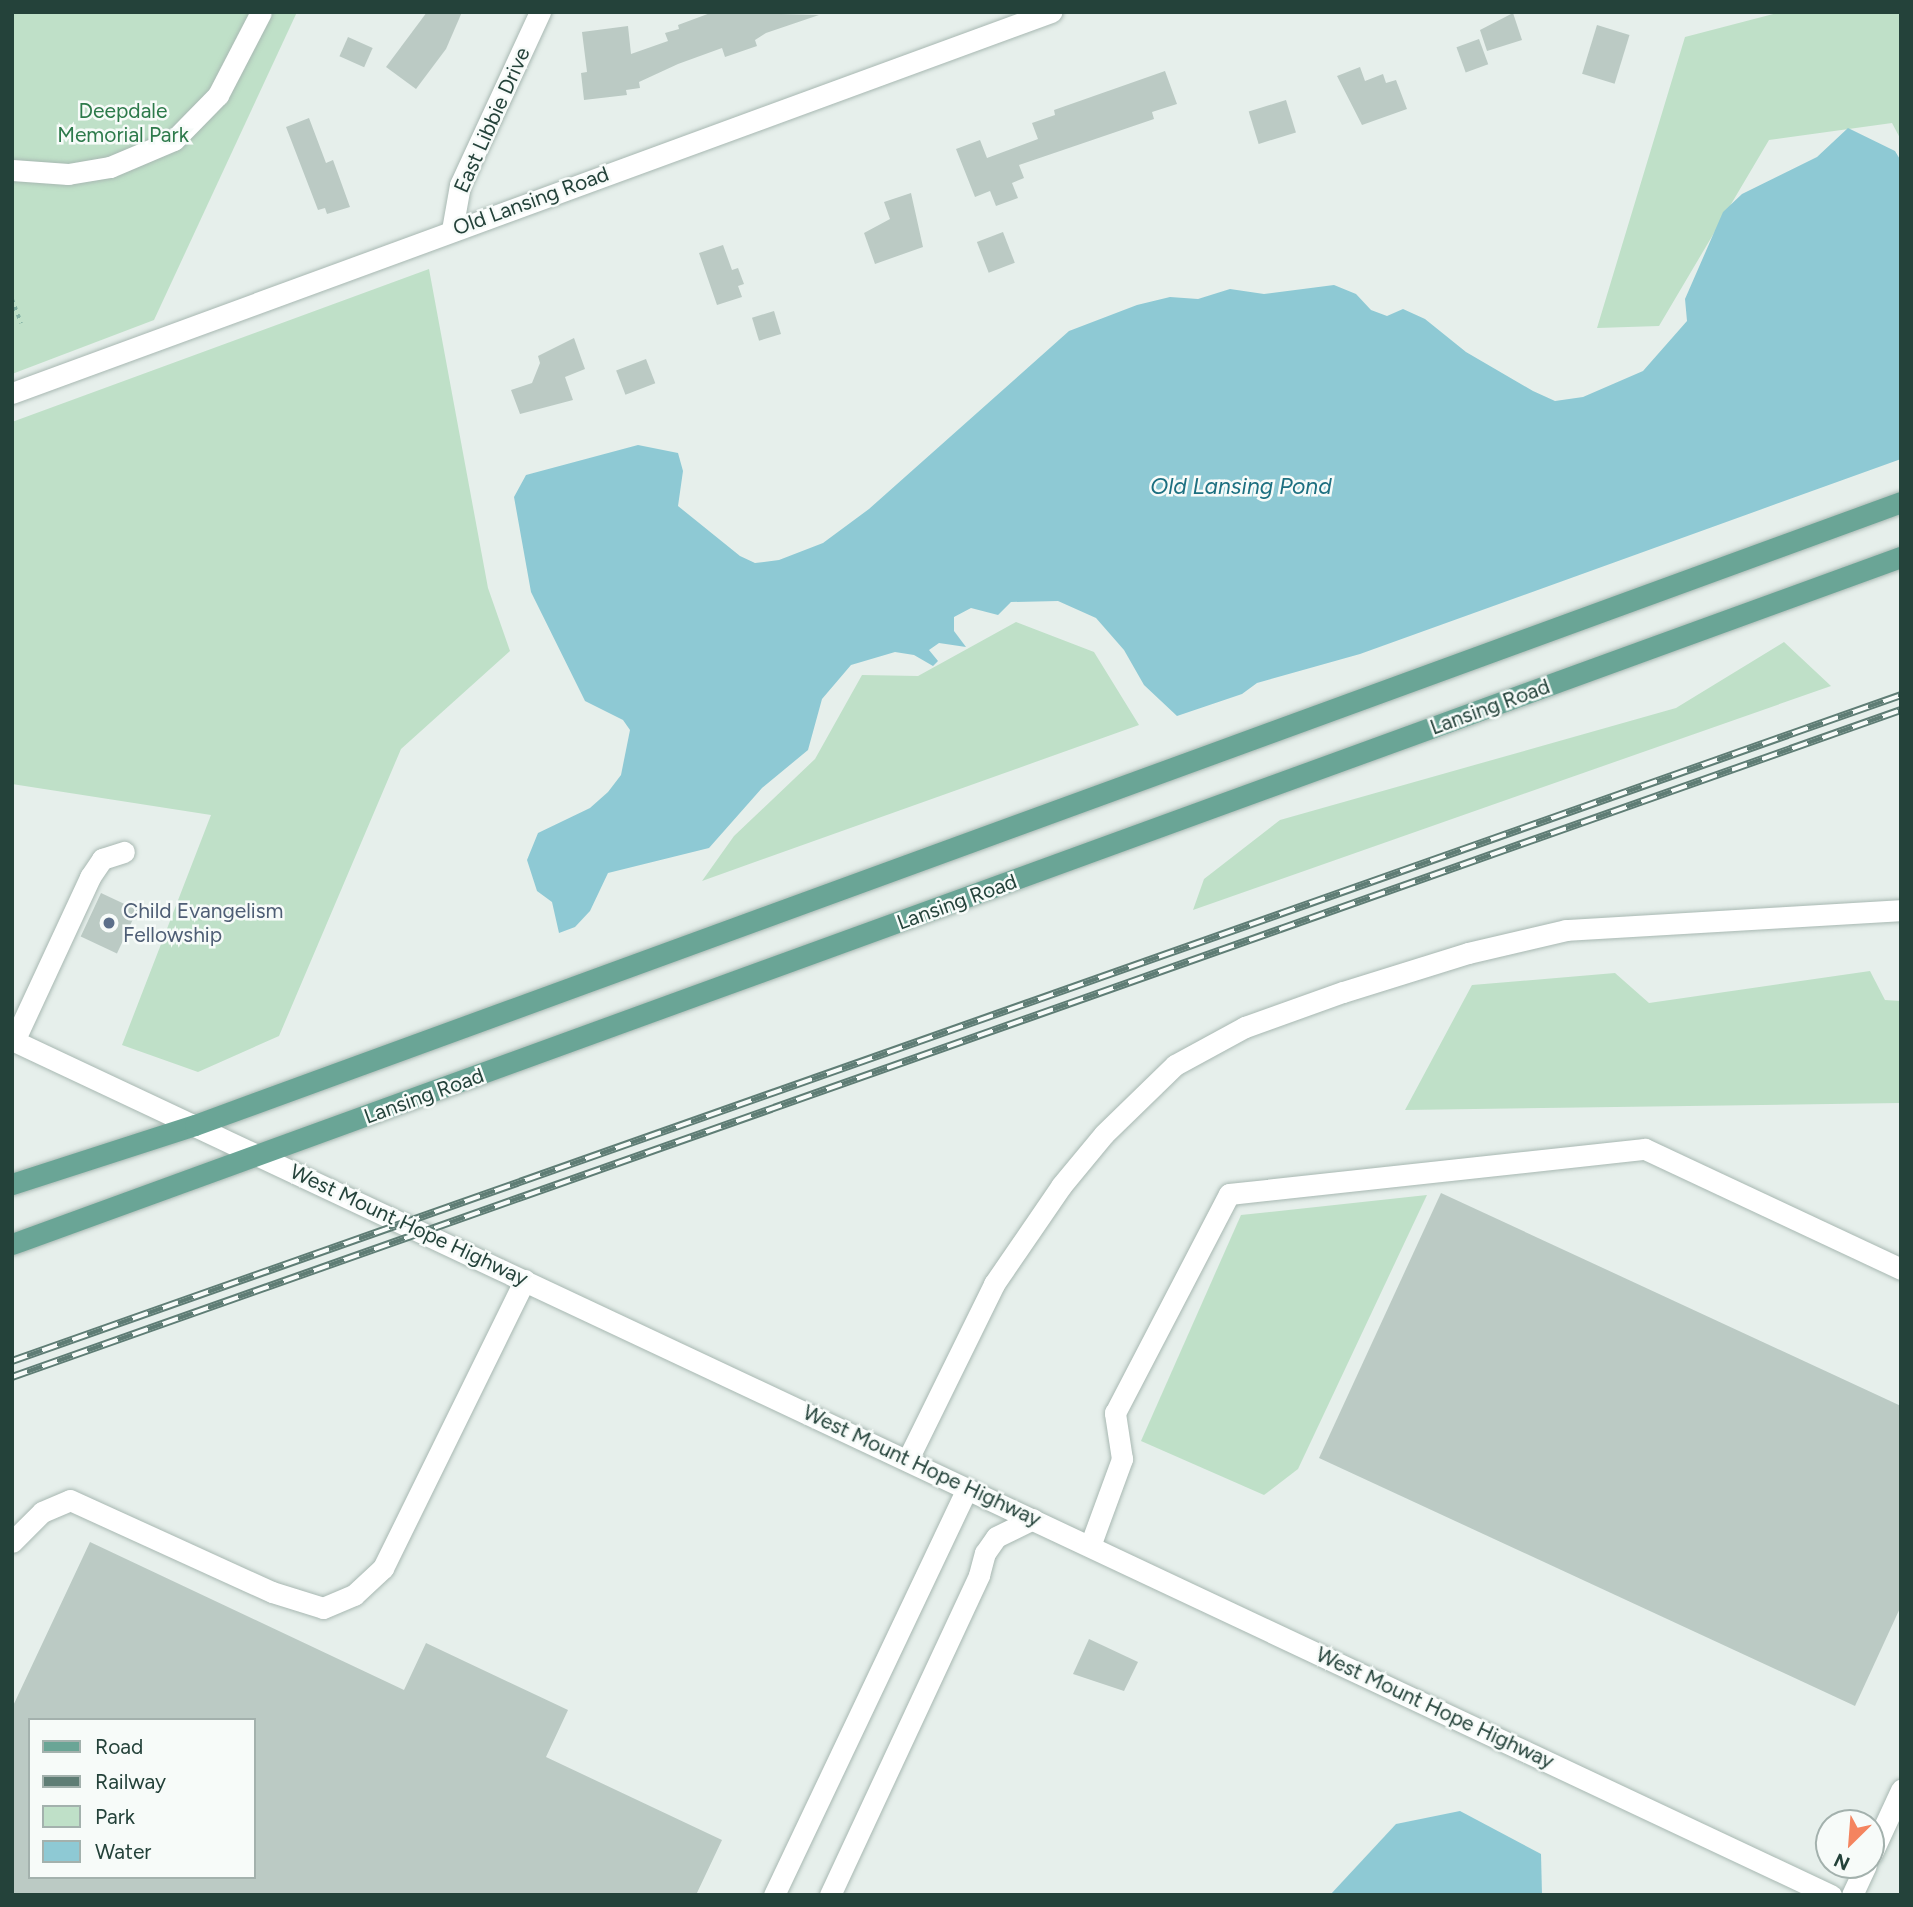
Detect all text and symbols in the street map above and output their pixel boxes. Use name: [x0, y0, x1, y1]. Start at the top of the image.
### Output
street label: East Libbie Drive: [449, 43, 535, 197]
park label: Deepdale Memorial Park: [57, 98, 189, 148]
street label: Old Lansing Road: [450, 161, 612, 241]
water label: Old Lansing Pond: [1150, 472, 1332, 500]
street label: Lansing Road: [1427, 674, 1553, 740]
street label: Lansing Road: [894, 869, 1020, 935]
place label: Child Evangelism Fellowship: [123, 898, 283, 948]
marker: Child Evangelism Fellowship: [101, 915, 117, 931]
street label: Lansing Road: [361, 1063, 487, 1129]
street label: West Mount Hope Highway: [286, 1159, 532, 1291]
street label: West Mount Hope Highway: [799, 1400, 1045, 1532]
street label: West Mount Hope Highway: [1312, 1642, 1558, 1774]
legend: [28, 1718, 256, 1879]
text: Road: [95, 1734, 143, 1759]
text: Railway: [95, 1769, 166, 1794]
text: Park: [95, 1804, 135, 1829]
north arrow: [1815, 1809, 1885, 1879]
text: Water: [95, 1839, 151, 1864]
text: N: [1830, 1848, 1853, 1875]

